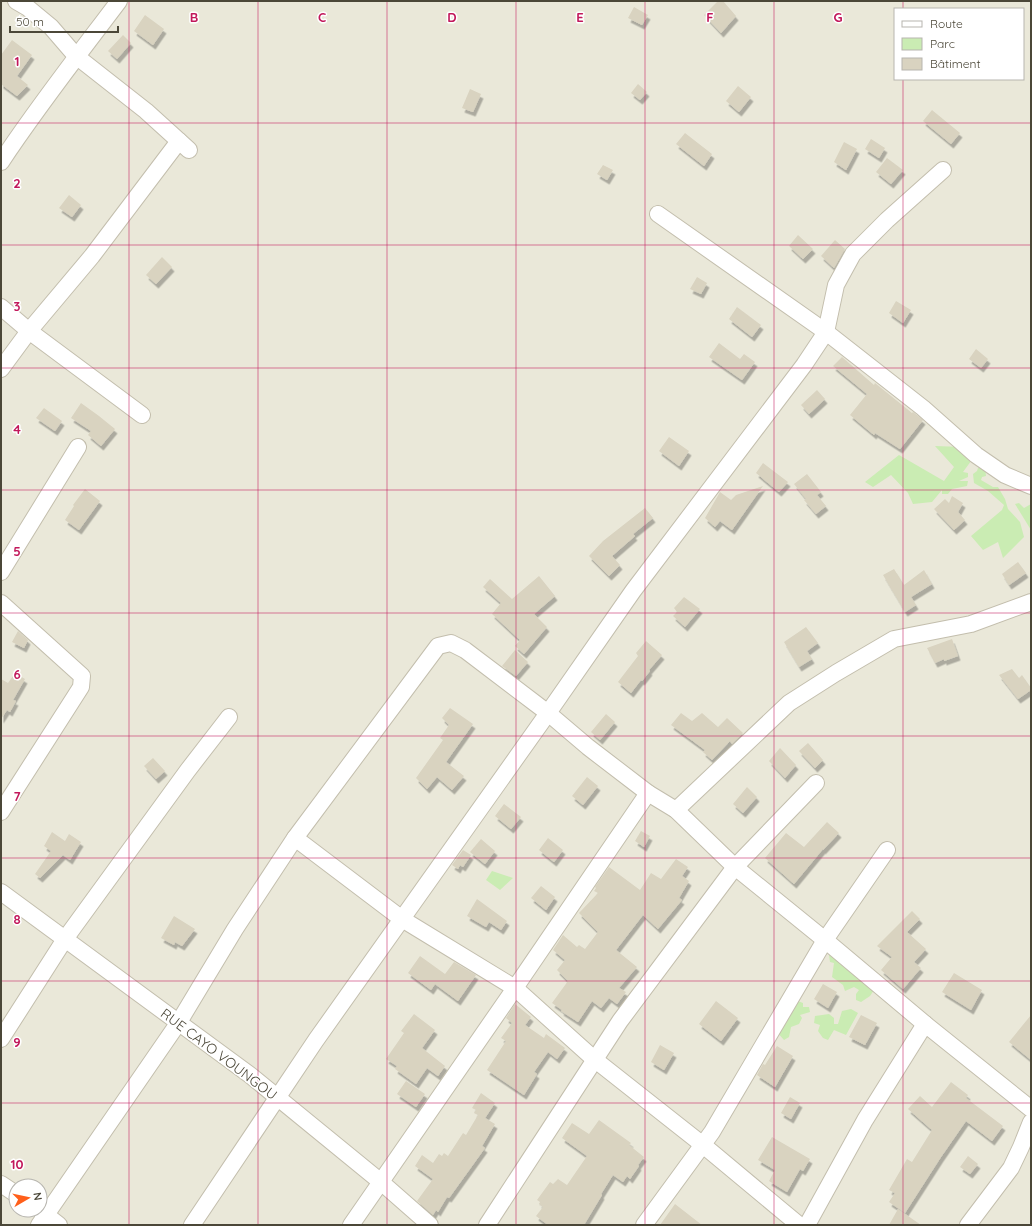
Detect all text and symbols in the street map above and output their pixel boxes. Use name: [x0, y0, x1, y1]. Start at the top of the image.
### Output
scale bar: [10, 8, 118, 34]
legend: [894, 8, 1024, 80]
text: B: [190, 9, 198, 25]
text: C: [318, 9, 326, 25]
text: D: [447, 9, 457, 25]
text: E: [576, 9, 584, 25]
text: F: [706, 9, 714, 25]
text: G: [833, 9, 843, 25]
text: 50 m: [16, 14, 44, 29]
text: Route: [930, 16, 963, 31]
text: Parc: [930, 36, 955, 51]
text: 1: [14, 53, 20, 69]
text: Bâtiment: [930, 56, 980, 71]
text: 2: [13, 175, 21, 191]
text: 3: [14, 298, 21, 314]
text: 4: [13, 421, 21, 437]
text: 5: [13, 543, 21, 559]
text: 6: [13, 666, 21, 682]
text: 7: [13, 788, 21, 804]
text: 8: [13, 911, 21, 927]
street label: RUE CAYO VOUNGOU: [157, 1004, 281, 1104]
text: 9: [13, 1034, 21, 1050]
text: 10: [10, 1156, 24, 1172]
north arrow: [8, 1178, 48, 1218]
text: N: [30, 1191, 45, 1202]

